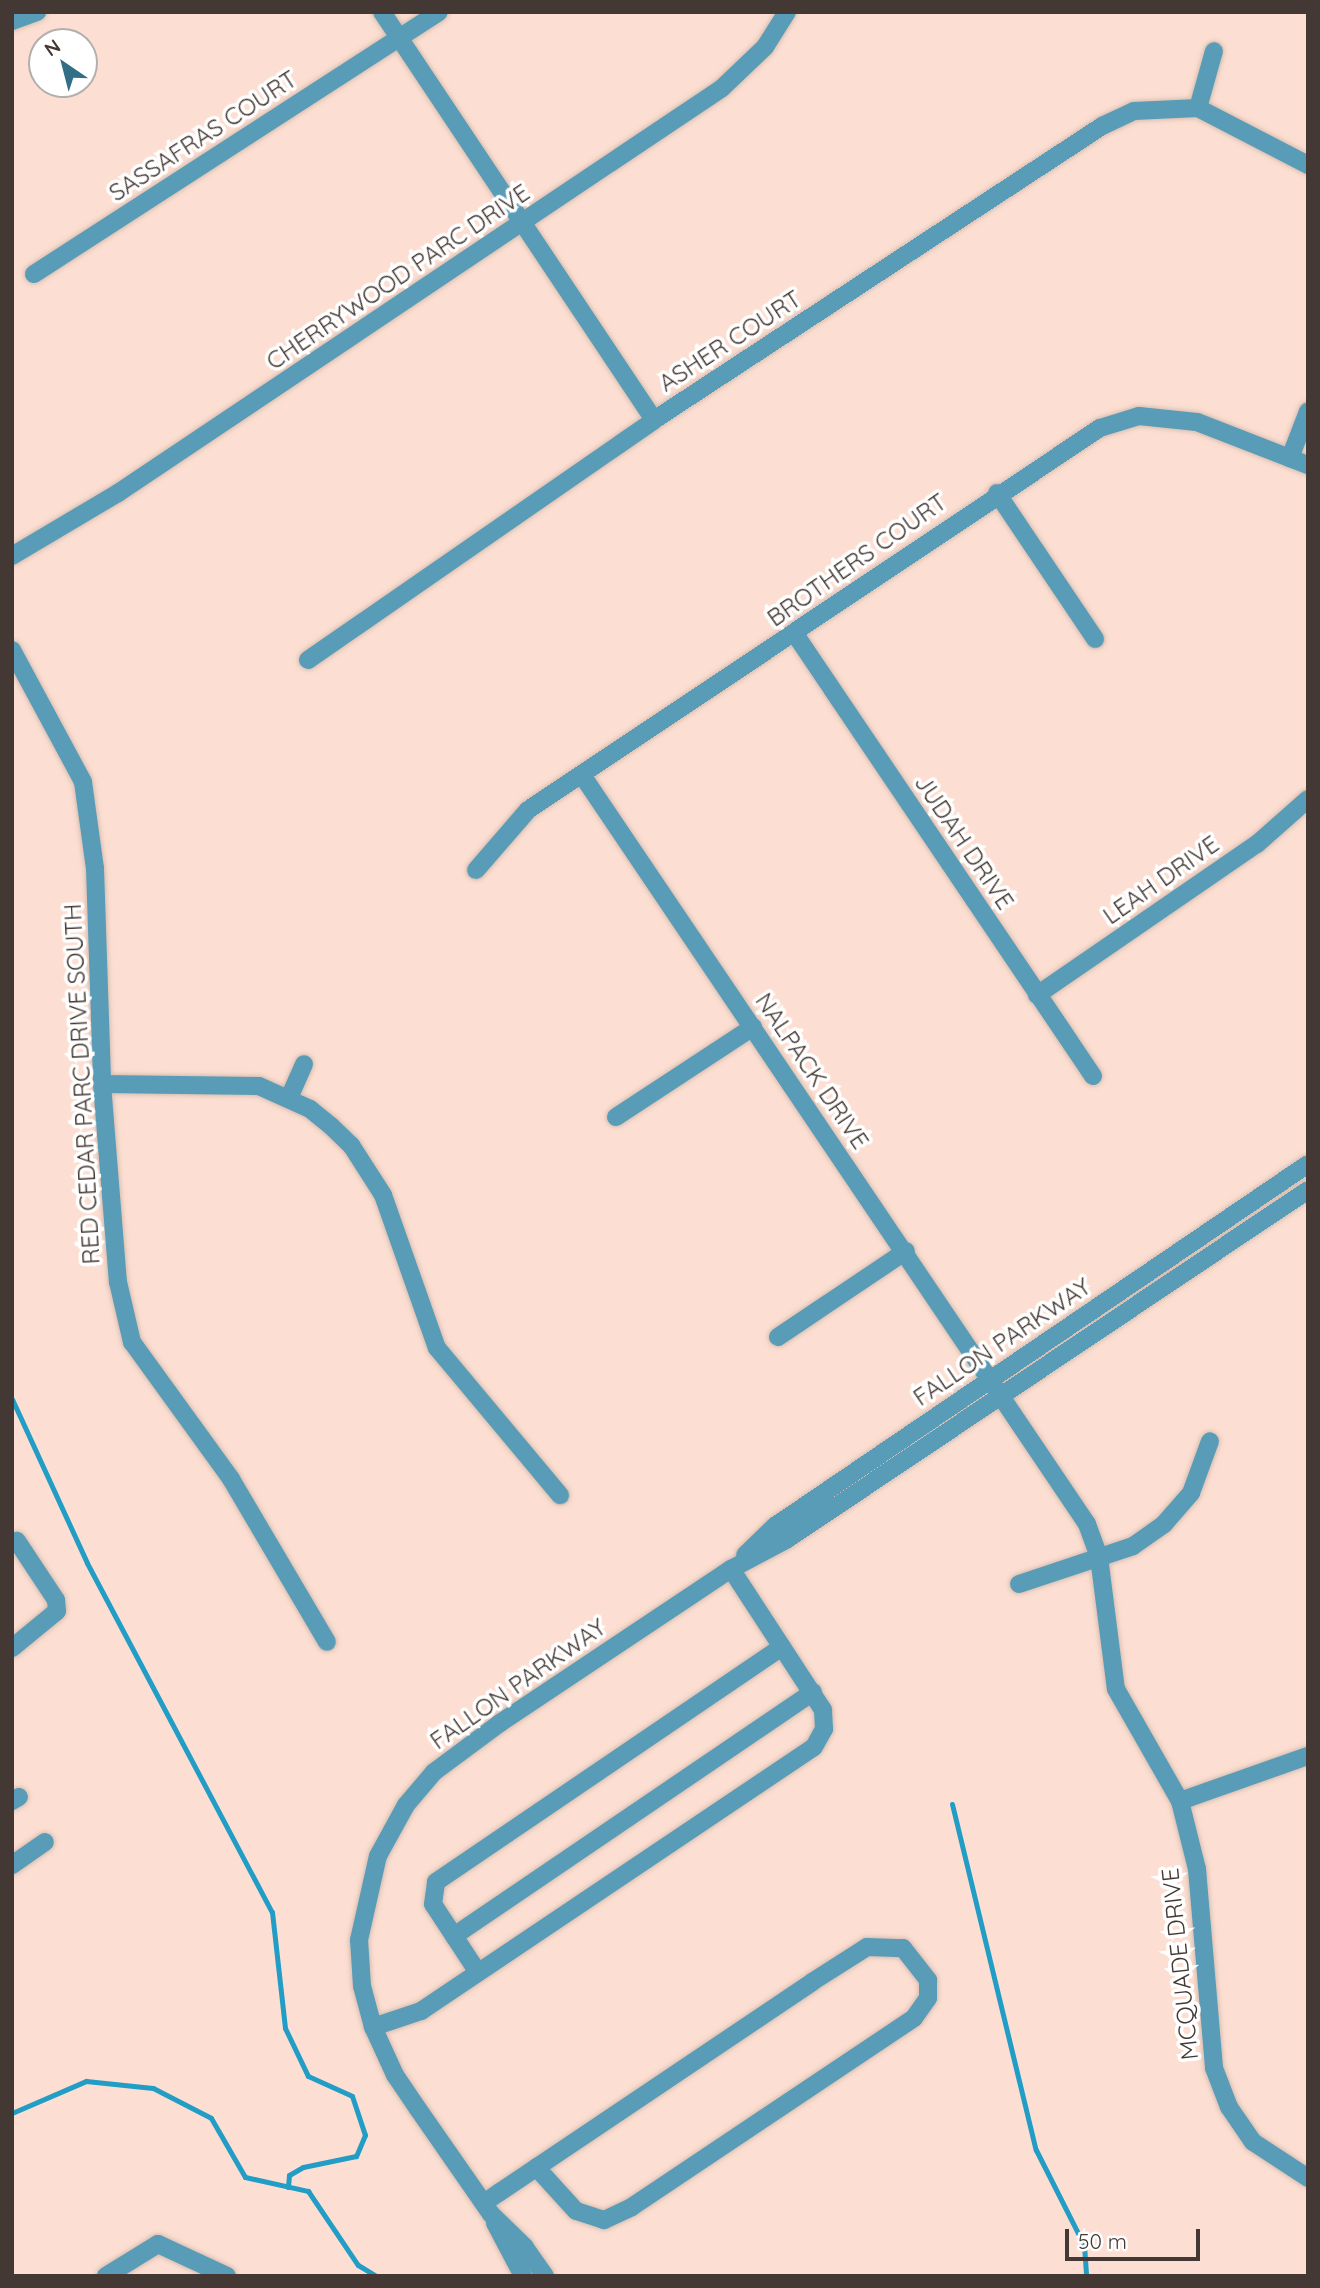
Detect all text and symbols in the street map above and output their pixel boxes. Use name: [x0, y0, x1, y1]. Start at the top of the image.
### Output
north arrow: [28, 28, 98, 98]
text: N: [39, 34, 65, 61]
street label: SASSAFRAS COURT: [104, 65, 302, 207]
street label: CHERRYWOOD PARC DRIVE: [261, 178, 535, 376]
street label: ASHER COURT: [653, 284, 807, 398]
street label: BROTHERS COURT: [762, 487, 952, 633]
street label: JUDAH DRIVE: [908, 769, 1020, 915]
street label: LEAH DRIVE: [1098, 830, 1224, 930]
street label: RED CEDAR PARC DRIVE SOUTH: [58, 903, 106, 1265]
street label: NALPACK DRIVE: [749, 988, 875, 1154]
street label: FALLON PARKWAY: [908, 1272, 1096, 1412]
street label: FALLON PARKWAY: [425, 1613, 611, 1755]
street label: MCQUADE DRIVE: [1156, 1867, 1204, 2061]
scale bar: [1068, 2214, 1203, 2258]
text: 50 m: [1078, 2228, 1127, 2254]

